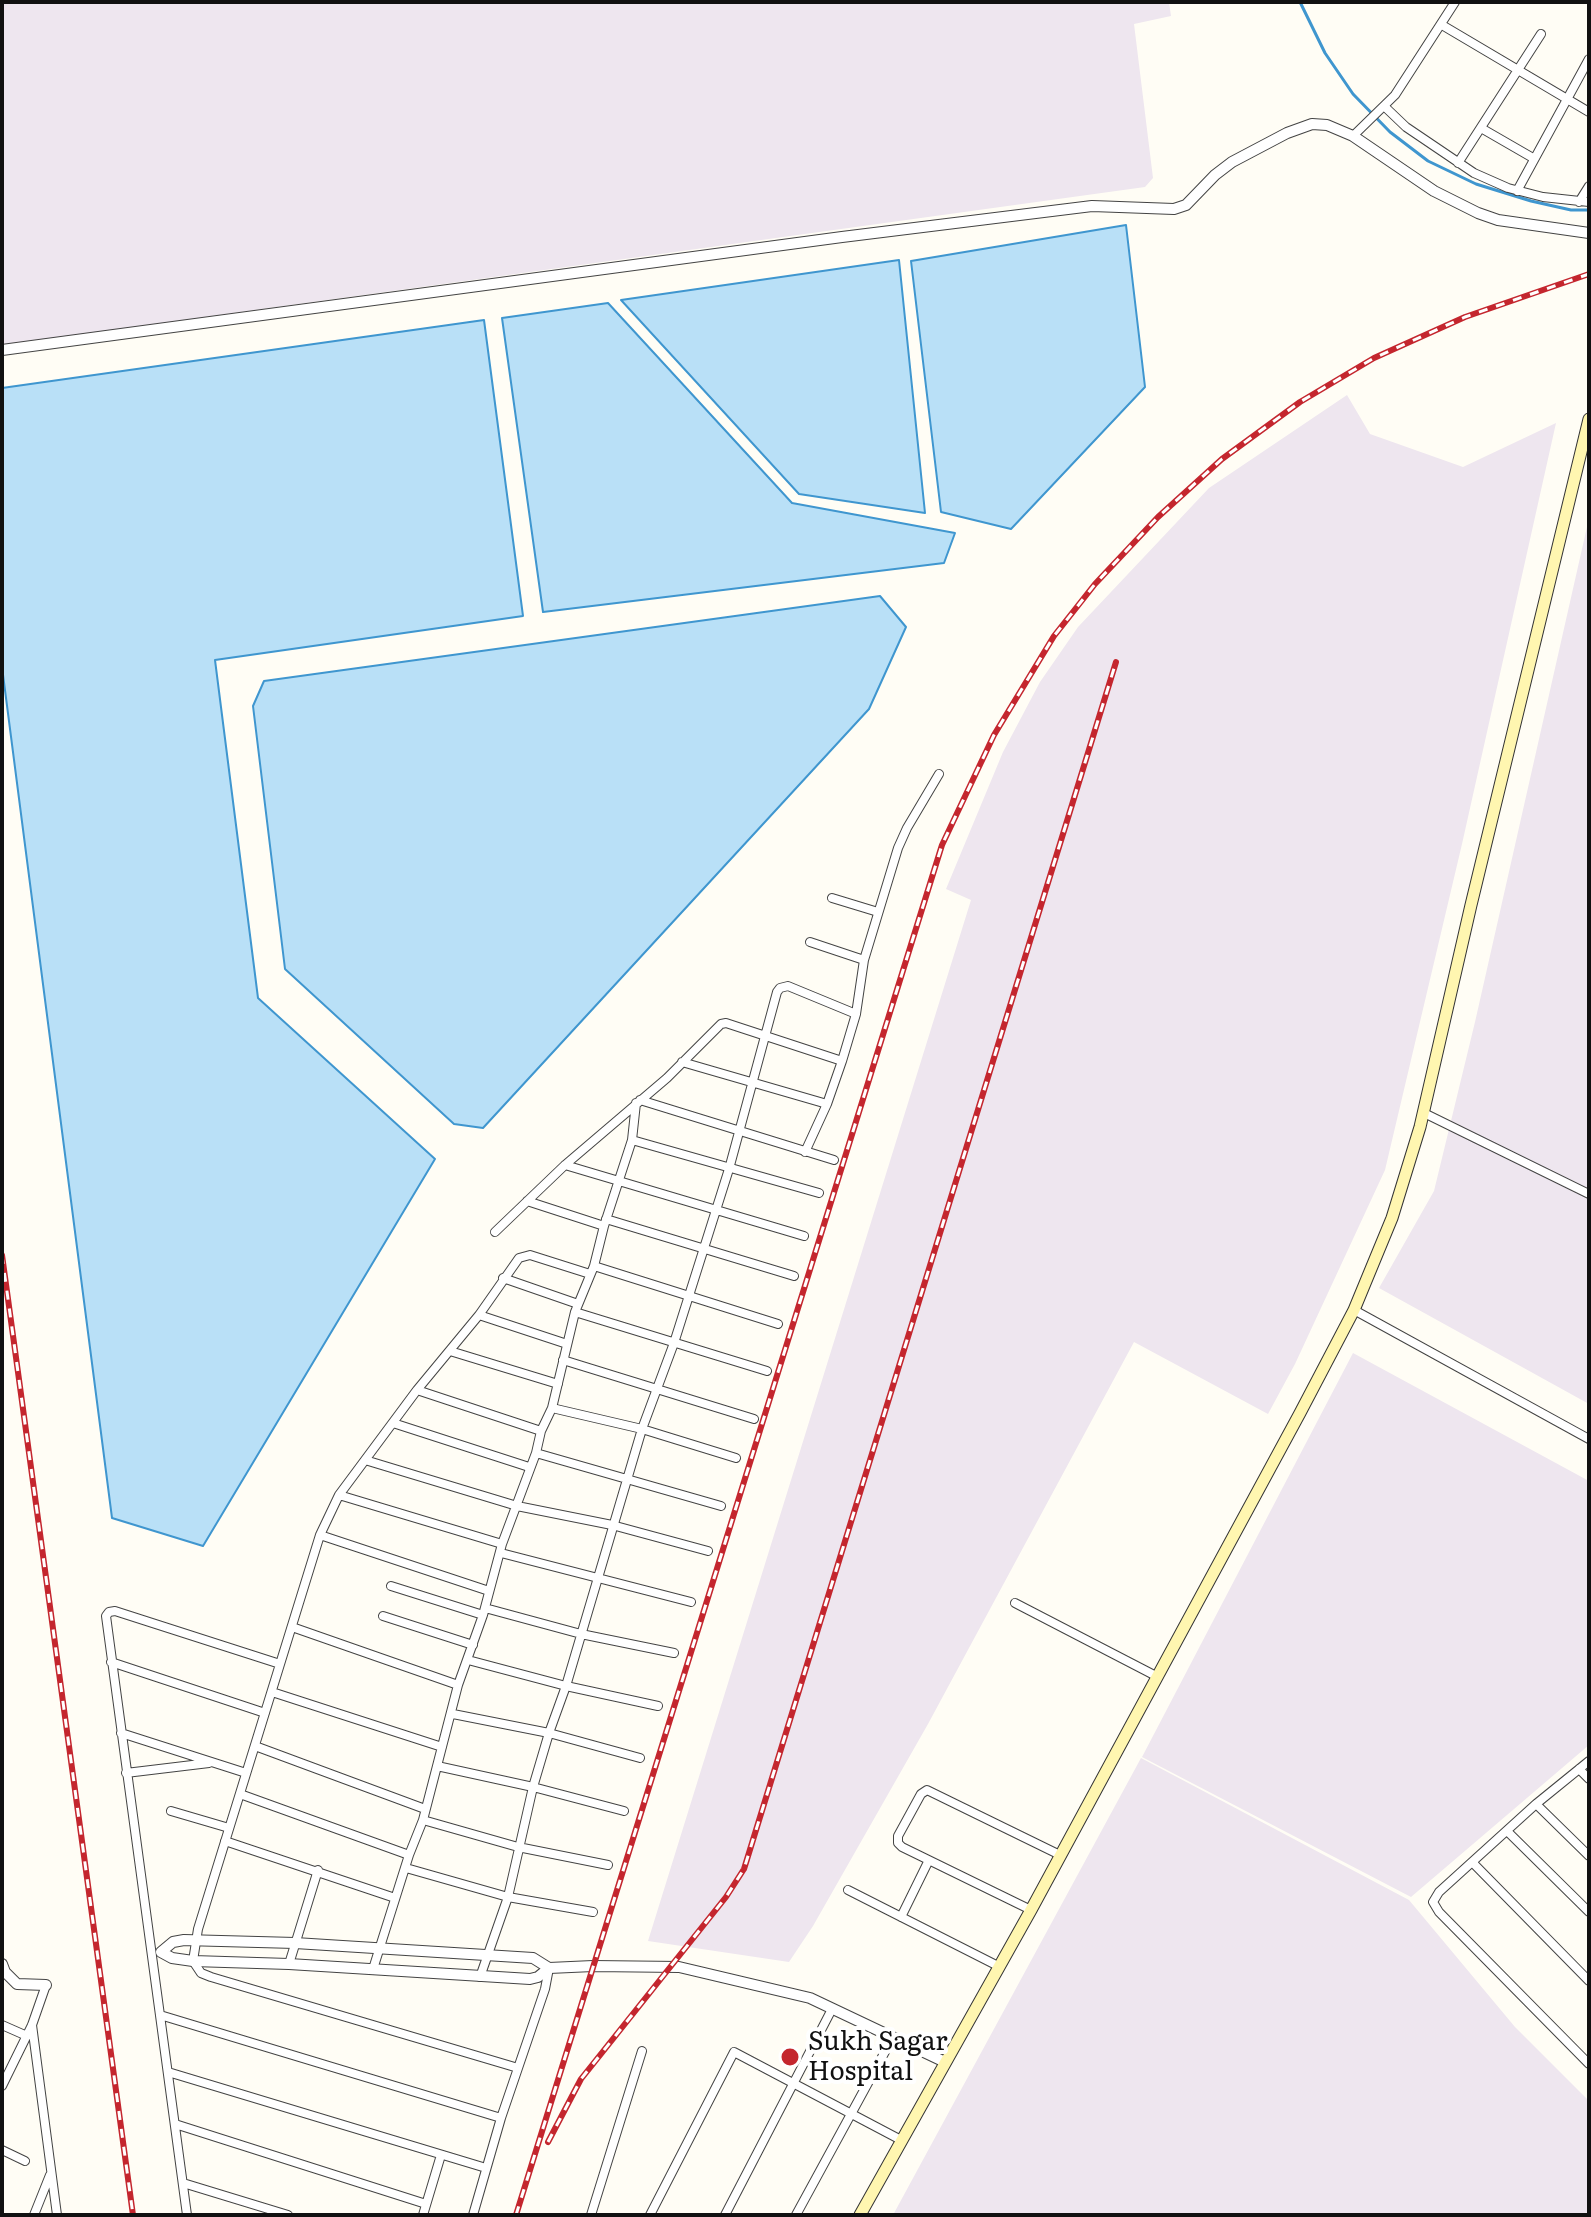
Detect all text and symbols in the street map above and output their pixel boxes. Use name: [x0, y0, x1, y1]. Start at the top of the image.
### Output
place label: Sukh Sagar Hospital: [808, 2026, 948, 2088]
marker: Sukh Sagar Hospital: [779, 2046, 801, 2068]

